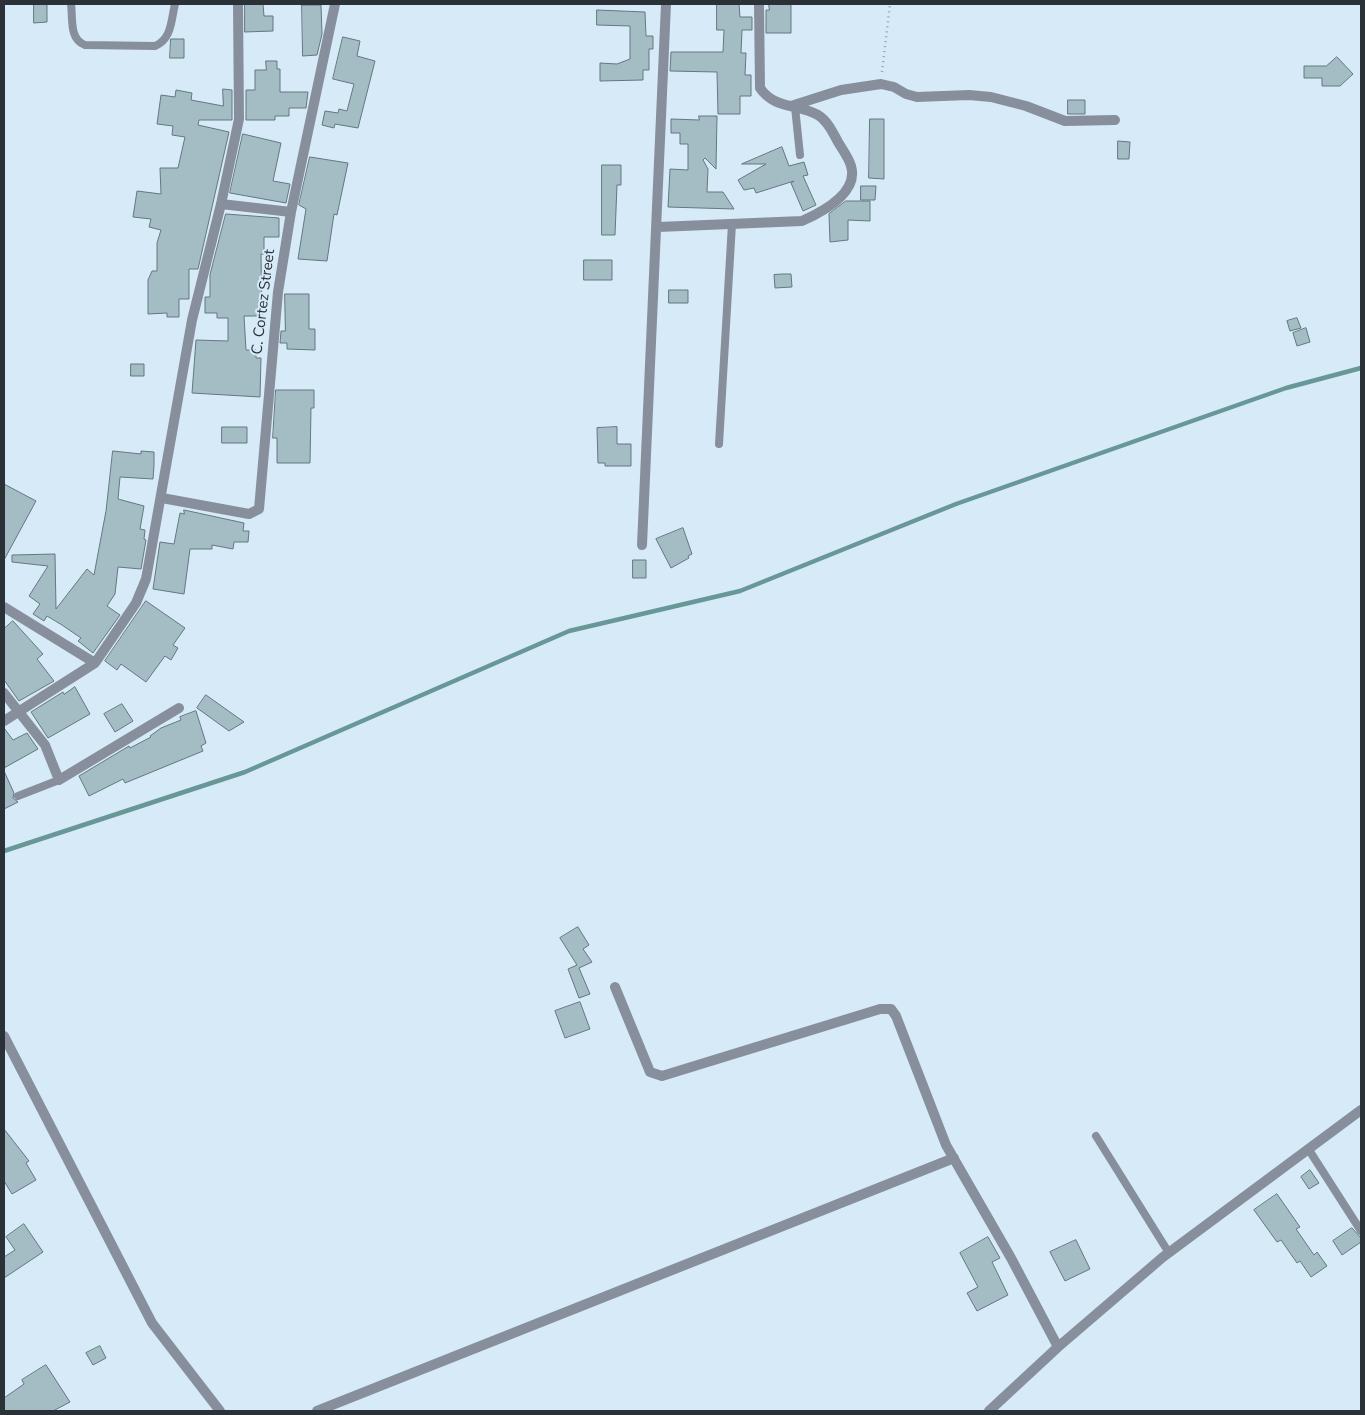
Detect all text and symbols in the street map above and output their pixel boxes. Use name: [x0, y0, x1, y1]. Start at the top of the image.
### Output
street label: C. Cortez Street: [249, 248, 279, 356]

